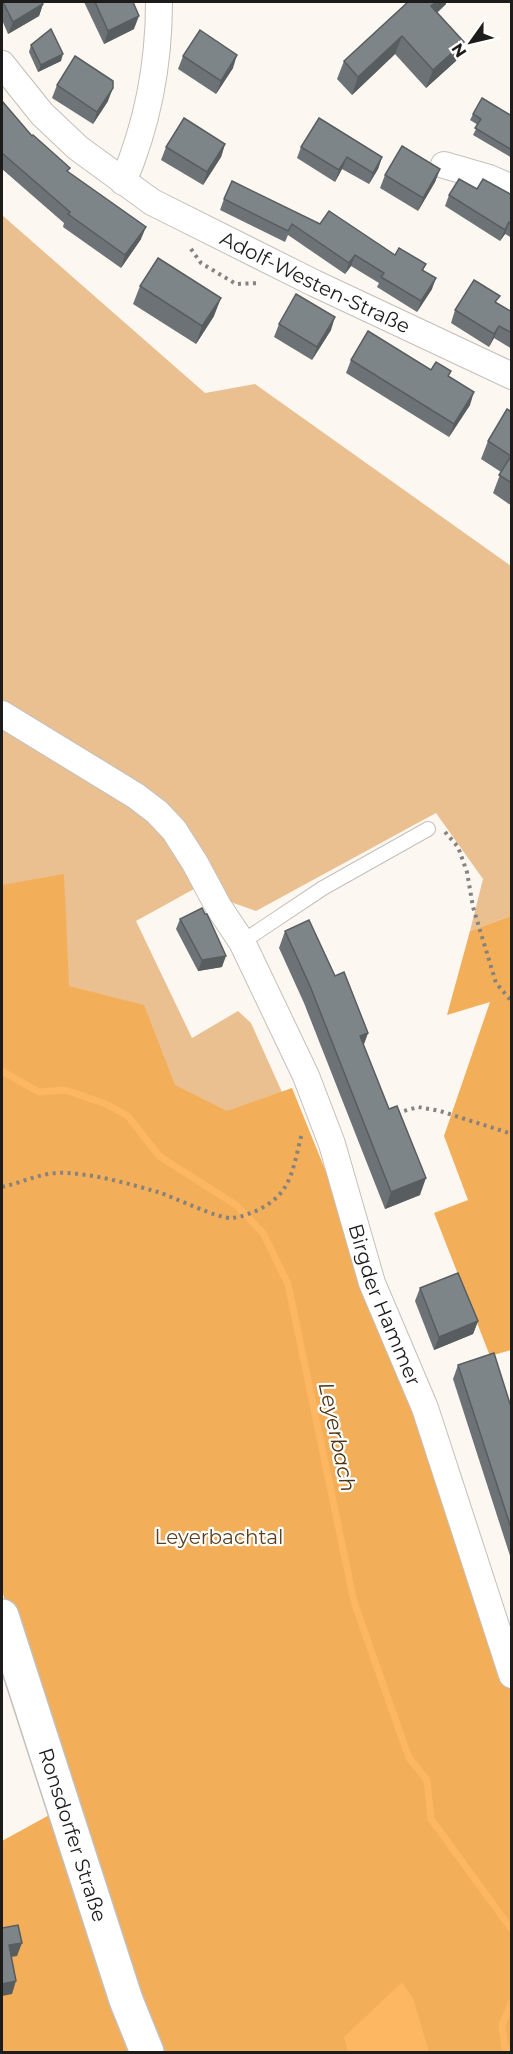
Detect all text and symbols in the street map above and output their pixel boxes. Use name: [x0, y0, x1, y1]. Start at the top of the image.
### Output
north arrow: [441, 12, 501, 72]
text: N: [447, 39, 470, 61]
street label: Adolf-Westen-Straße: [216, 226, 414, 338]
street label: Birgder Hammer: [344, 1221, 426, 1389]
water label: Leyerbach: [314, 1380, 361, 1494]
park label: Leyerbachtal: [155, 1525, 283, 1549]
street label: Ronsdorfer Straße: [33, 1745, 112, 1925]

